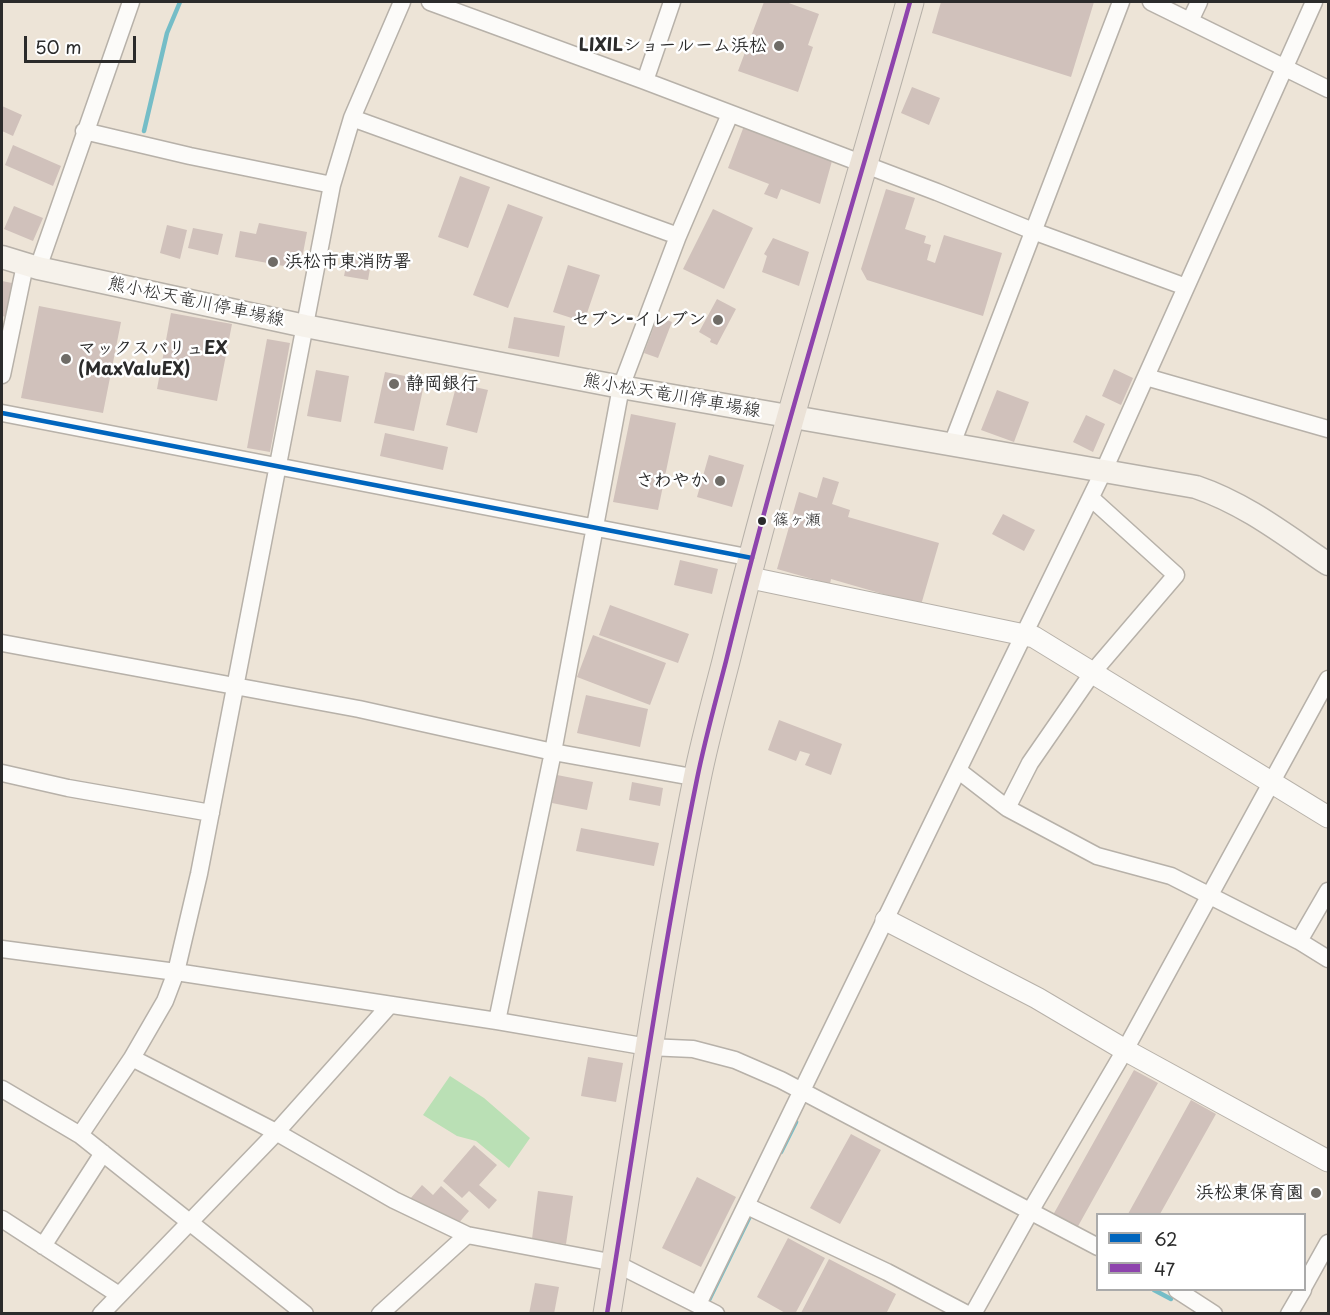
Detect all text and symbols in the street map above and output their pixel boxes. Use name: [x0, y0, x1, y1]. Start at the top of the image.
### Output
scale bar: [27, 24, 140, 62]
text: 50 m: [35, 33, 82, 60]
place label: LIXILショールーム浜松: [579, 35, 767, 57]
marker: LIXILショールーム浜松: [772, 39, 786, 53]
place label: 浜松市東消防署: [285, 251, 411, 273]
marker: 浜松市東消防署: [266, 255, 280, 269]
street label: 熊小松天竜川停車場線: [106, 273, 286, 331]
place label: セブン-イレブン: [572, 309, 706, 331]
marker: セブン-イレブン: [711, 313, 725, 327]
place label: マックスバリュEX (MaxValuEX): [78, 338, 227, 380]
marker: マックスバリュEX (MaxValuEX): [59, 352, 73, 366]
street label: 熊小松天竜川停車場線: [581, 370, 763, 422]
place label: 静岡銀行: [406, 373, 478, 395]
marker: 静岡銀行: [387, 377, 401, 391]
place label: さわやか: [636, 470, 708, 492]
marker: さわやか: [713, 474, 727, 488]
place label: 篠ヶ瀬: [773, 511, 821, 531]
marker: 篠ヶ瀬: [756, 515, 768, 527]
place label: 浜松東保育園: [1196, 1182, 1304, 1204]
marker: 浜松東保育園: [1309, 1186, 1323, 1200]
legend: [1096, 1213, 1306, 1291]
text: 62: [1154, 1225, 1178, 1252]
text: 47: [1154, 1255, 1175, 1282]

